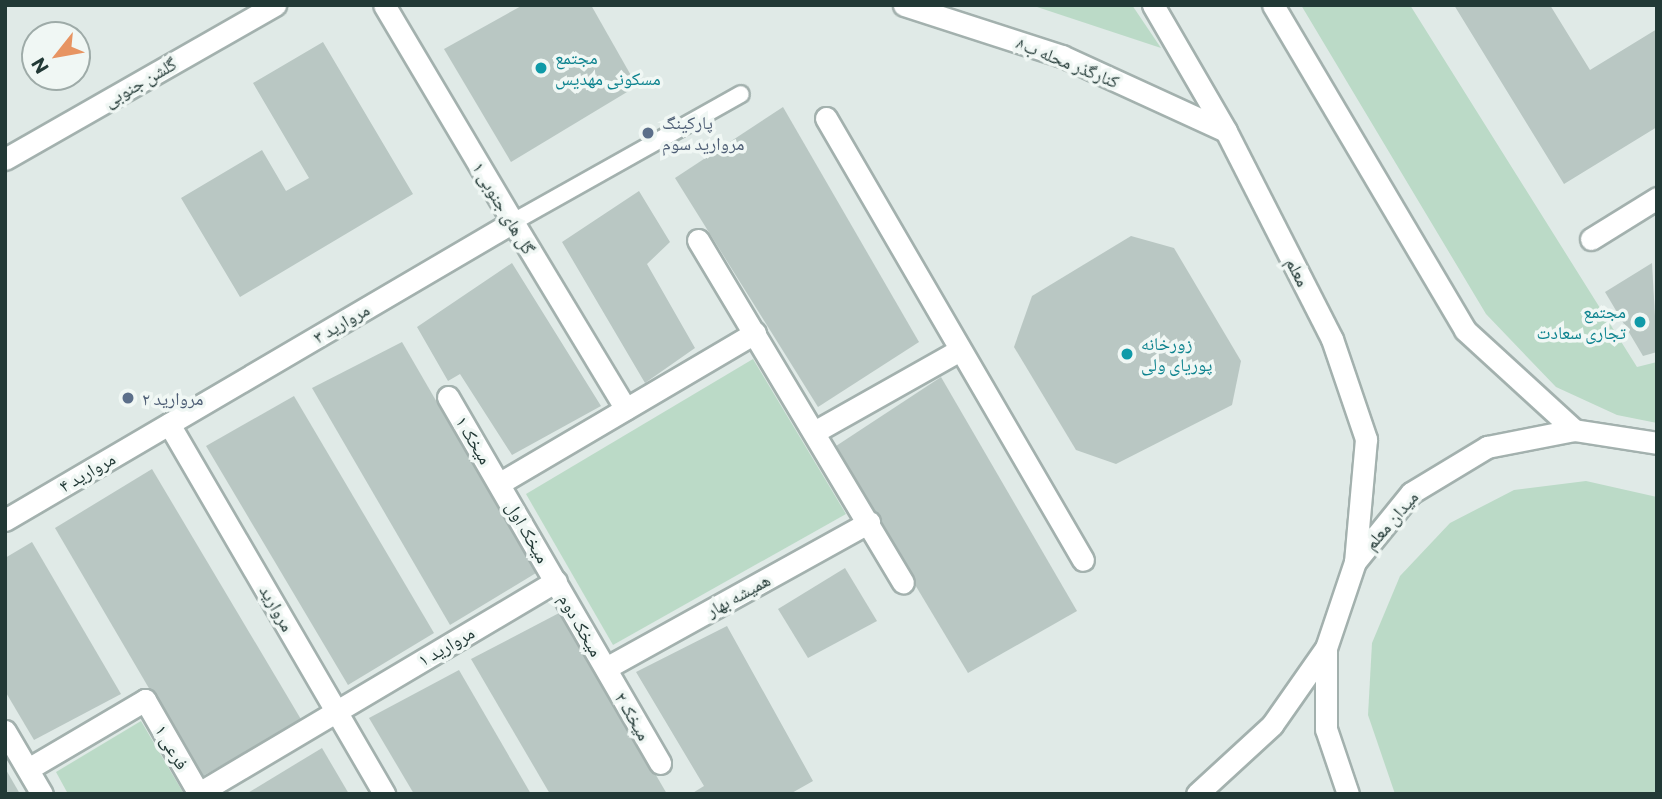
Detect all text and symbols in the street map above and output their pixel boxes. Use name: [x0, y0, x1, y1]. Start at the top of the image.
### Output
north arrow: [21, 21, 91, 91]
street label: کنارگذر محله ب۸: [1014, 32, 1122, 92]
place label: مجتمع مسکونی مهدیس: [555, 47, 661, 90]
street label: گلشن جنوبی: [100, 53, 180, 111]
text: N: [26, 54, 53, 78]
marker: مجتمع مسکونی مهدیس: [533, 60, 549, 76]
place label: پارکینگ مروارید سوم: [662, 112, 744, 154]
marker: پارکینگ مروارید سوم: [640, 125, 656, 141]
street label: گل های جنوبی ۱: [468, 158, 540, 258]
street label: معلم: [1282, 254, 1314, 290]
street label: مروارید ۳: [309, 298, 373, 348]
place label: مجتمع تجاری سعادت: [1537, 301, 1626, 344]
marker: مجتمع تجاری سعادت: [1632, 314, 1648, 330]
place label: زورخانه پوریای ولی: [1141, 333, 1212, 376]
marker: زورخانه پوریای ولی: [1119, 346, 1135, 362]
place label: مروارید ۲: [142, 387, 203, 409]
marker: مروارید ۲: [120, 390, 136, 406]
street label: میخک ۱: [451, 412, 497, 468]
street label: مروارید ۴: [55, 447, 119, 497]
street label: میدان معلم: [1360, 486, 1422, 554]
street label: میخک اول: [502, 497, 554, 567]
street label: همیشه بهار: [702, 569, 774, 621]
street label: مروارید: [255, 581, 299, 635]
street label: میخک دوم: [554, 590, 608, 660]
street label: مروارید ۱: [414, 621, 478, 671]
street label: میخک ۲: [611, 688, 655, 744]
street label: فرعی ۱: [151, 721, 193, 773]

